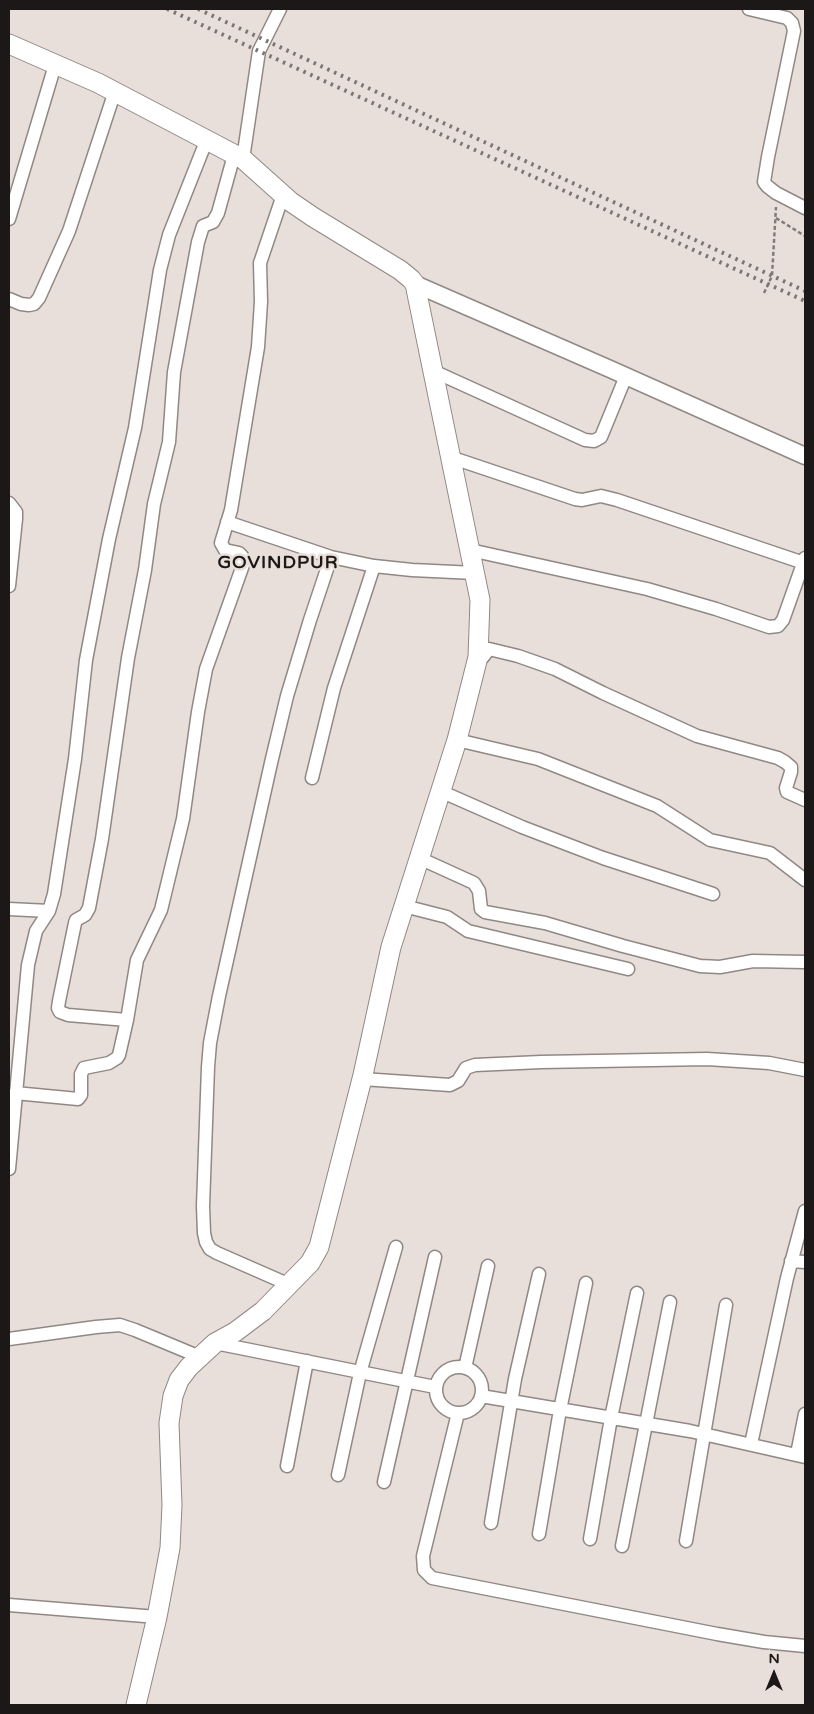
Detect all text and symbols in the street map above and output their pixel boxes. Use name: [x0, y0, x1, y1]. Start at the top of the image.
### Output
district label: GOVINDPUR: [216, 552, 340, 574]
north arrow: [749, 1649, 799, 1699]
text: N: [768, 1650, 780, 1667]

